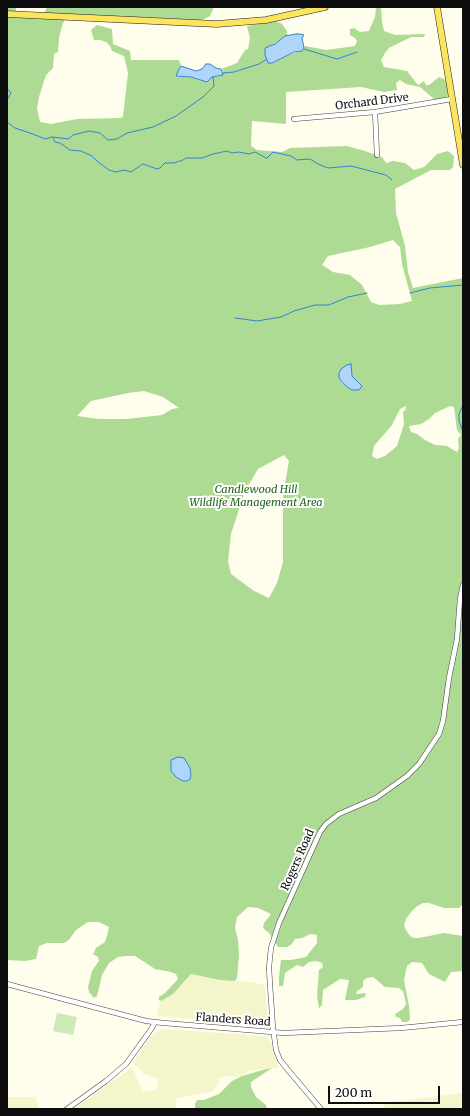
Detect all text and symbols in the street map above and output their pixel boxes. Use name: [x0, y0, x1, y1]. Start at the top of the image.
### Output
street label: Orchard Drive: [335, 91, 409, 113]
park label: Candlewood Hill Wildlife Management Area: [189, 483, 323, 509]
street label: Rogers Road: [279, 827, 317, 893]
street label: Flanders Road: [195, 1011, 271, 1029]
scale bar: [330, 1078, 442, 1104]
text: 200 m: [335, 1085, 372, 1100]

